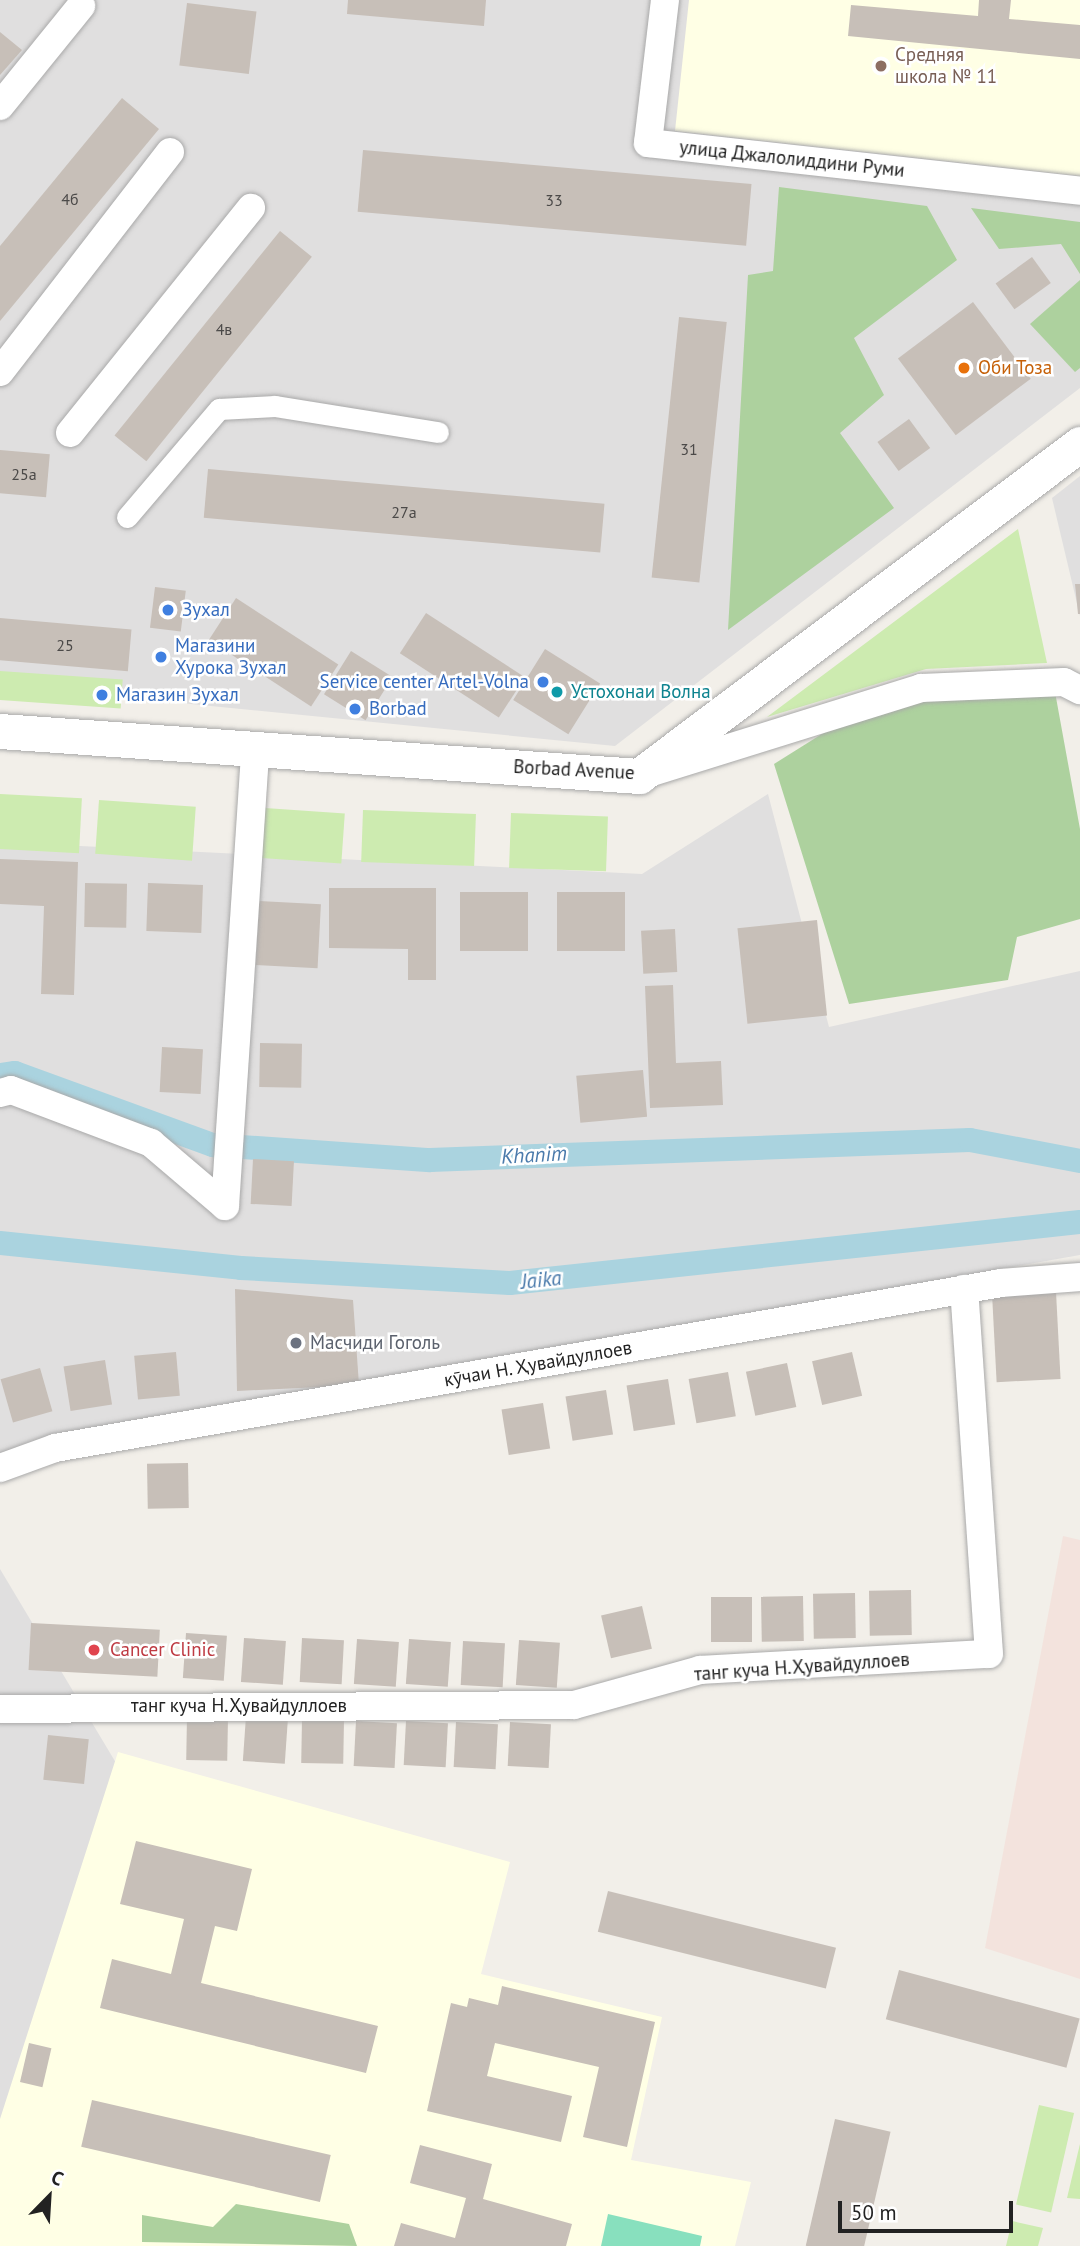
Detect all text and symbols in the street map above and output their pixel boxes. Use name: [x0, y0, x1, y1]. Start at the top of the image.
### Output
place label: Средняя школа № 11: [895, 44, 997, 88]
marker: Средняя школа № 11: [873, 58, 889, 74]
street label: улица Джалолиддини Руми: [678, 136, 906, 182]
house number: 4б: [61, 189, 79, 209]
house number: 33: [545, 190, 563, 210]
house number: 4в: [216, 319, 232, 339]
place label: Оби Тоза: [978, 357, 1053, 379]
marker: Оби Тоза: [956, 360, 972, 376]
house number: 31: [680, 439, 698, 459]
house number: 25а: [11, 464, 37, 484]
house number: 27а: [391, 502, 417, 522]
place label: Зухал: [182, 599, 230, 621]
marker: Зухал: [160, 602, 176, 618]
house number: 25: [56, 635, 74, 655]
place label: Магазини Хурока Зухал: [175, 635, 286, 679]
marker: Магазини Хурока Зухал: [153, 649, 169, 665]
place label: Service center Artel-Volna: [319, 671, 529, 693]
marker: Service center Artel-Volna: [535, 674, 551, 690]
place label: Устохонаи Волна: [571, 681, 711, 703]
place label: Магазин Зухал: [116, 684, 239, 706]
marker: Устохонаи Волна: [549, 684, 565, 700]
marker: Магазин Зухал: [94, 687, 110, 703]
place label: Borbad: [369, 698, 427, 720]
marker: Borbad: [347, 701, 363, 717]
street label: Borbad Avenue: [512, 755, 636, 785]
water label: Khanim: [500, 1141, 568, 1169]
water label: Jaika: [519, 1265, 563, 1295]
place label: Масчиди Гоголь: [310, 1332, 440, 1354]
marker: Масчиди Гоголь: [288, 1335, 304, 1351]
street label: кӯчаи Н. Ҳувайдуллоев: [442, 1336, 634, 1392]
place label: Cancer Clinic: [110, 1639, 215, 1661]
marker: Cancer Clinic: [84, 1640, 104, 1660]
street label: танг куча Н.Ҳувайдуллоев: [693, 1648, 911, 1686]
street label: танг куча Н.Ҳувайдуллоев: [131, 1695, 347, 1717]
north arrow: [14, 2162, 84, 2232]
text: С: [48, 2165, 67, 2191]
scale bar: [842, 2186, 1017, 2230]
text: 50 m: [851, 2199, 897, 2226]

